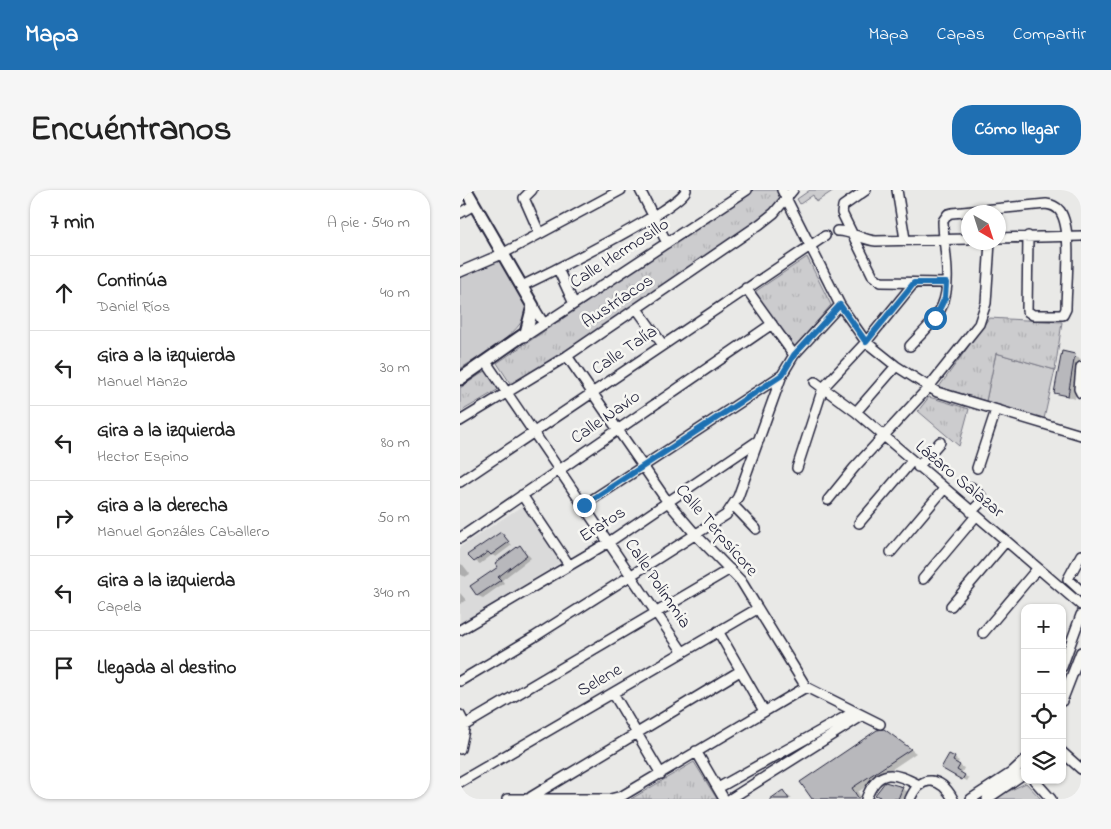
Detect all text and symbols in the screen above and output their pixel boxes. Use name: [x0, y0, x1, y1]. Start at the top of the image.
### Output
text: Mapa: [25, 18, 79, 53]
text: Mapa: [868, 22, 909, 48]
text: Capas: [937, 22, 985, 48]
text: Compartir: [1013, 22, 1086, 48]
text: Encuéntranos: [30, 105, 232, 156]
button: Cómo llegar: [952, 105, 1081, 155]
north arrow: [961, 205, 1006, 250]
text: 7 min: [50, 208, 94, 238]
text: A pie · 540 m: [327, 211, 410, 235]
street label: Calle Hermosillo: [565, 212, 675, 296]
text: Continúa: [97, 268, 167, 295]
street label: Austríacos: [577, 268, 659, 336]
icon: ahead: [50, 279, 78, 307]
text: 40 m: [380, 281, 410, 305]
text: Daniel Ríos: [97, 295, 170, 319]
route start: [924, 307, 947, 330]
street label: Calle Talía: [587, 319, 663, 383]
text: Gira a la izquierda: [97, 343, 235, 370]
icon: left: [50, 354, 78, 382]
text: 30 m: [380, 356, 410, 380]
text: Manuel Manzo: [97, 370, 187, 394]
street label: Calle Navío: [566, 385, 646, 451]
text: Gira a la izquierda: [97, 418, 235, 445]
icon: left: [50, 429, 78, 457]
text: 80 m: [381, 431, 410, 455]
street label: Lázaro Salazar: [909, 435, 1010, 525]
text: Hector Espino: [97, 445, 189, 469]
street label: Calle Terpsícore: [668, 479, 764, 584]
text: Gira a la derecha: [97, 493, 228, 520]
route end: [573, 494, 596, 517]
street label: Eratos: [575, 500, 631, 550]
icon: right: [50, 504, 78, 532]
text: 50 m: [378, 506, 410, 530]
text: Manuel Gonzáles Caballero: [97, 520, 270, 544]
street label: Calle Polimmia: [617, 534, 697, 634]
text: Gira a la izquierda: [97, 568, 235, 595]
icon: left: [50, 579, 78, 607]
text: 340 m: [373, 581, 410, 605]
text: Capela: [97, 595, 142, 619]
map controls: [1021, 604, 1066, 784]
button: +: [1021, 604, 1066, 649]
button: −: [1021, 649, 1066, 694]
icon: arrive: [50, 654, 78, 682]
text: Llegada al destino: [97, 655, 236, 682]
street label: Selene: [573, 657, 628, 704]
button: locate: [1021, 694, 1066, 739]
button: layers: [1021, 739, 1066, 784]

